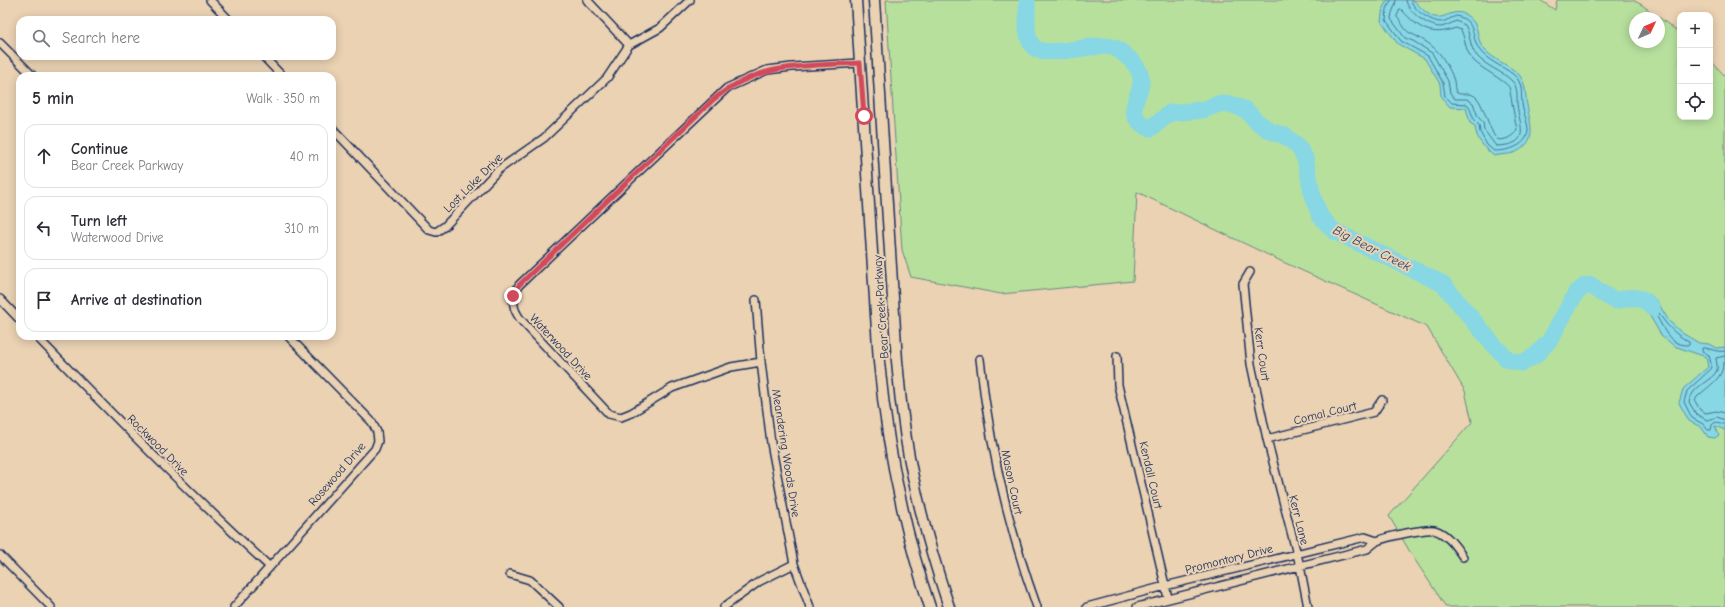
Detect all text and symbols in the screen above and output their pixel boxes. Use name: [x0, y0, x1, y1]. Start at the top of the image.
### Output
north arrow: [1629, 12, 1665, 48]
map controls: [1677, 12, 1713, 120]
button: +: [1677, 12, 1713, 48]
search box: [16, 16, 336, 60]
icon: search: [30, 27, 52, 49]
text: Search here: [62, 29, 140, 47]
button: −: [1677, 48, 1713, 84]
button: locate: [1677, 84, 1713, 120]
text: 5 min: [32, 89, 74, 108]
text: Walk · 350 m: [246, 91, 320, 106]
route start: [855, 107, 873, 125]
text: Continue: [71, 140, 128, 158]
icon: ahead: [33, 145, 55, 167]
text: 40 m: [290, 149, 319, 164]
street label: Lost Lake Drive: [441, 151, 505, 215]
text: Bear Creek Parkway: [71, 158, 183, 173]
text: Turn left: [71, 212, 127, 230]
icon: left: [33, 217, 55, 239]
text: 310 m: [284, 221, 319, 236]
water label: Big Bear Creek: [1331, 222, 1414, 274]
text: Waterwood Drive: [71, 230, 164, 245]
street label: Bear Creek Parkway: [870, 254, 892, 359]
route end: [504, 287, 522, 305]
icon: arrive: [33, 289, 55, 311]
text: Arrive at destination: [71, 291, 202, 309]
street label: Waterwood Drive: [527, 311, 595, 383]
street label: Kerr Court: [1251, 326, 1273, 382]
street label: Meandering Woods Drive: [769, 388, 803, 518]
street label: Comal Court: [1292, 398, 1359, 428]
street label: Rockwood Drive: [124, 411, 192, 479]
street label: Rosewood Drive: [305, 439, 369, 509]
street label: Kendall Court: [1136, 440, 1166, 511]
street label: Mason Court: [998, 448, 1026, 516]
street label: Kerr Lane: [1286, 494, 1312, 546]
street label: Promontory Drive: [1184, 541, 1274, 577]

